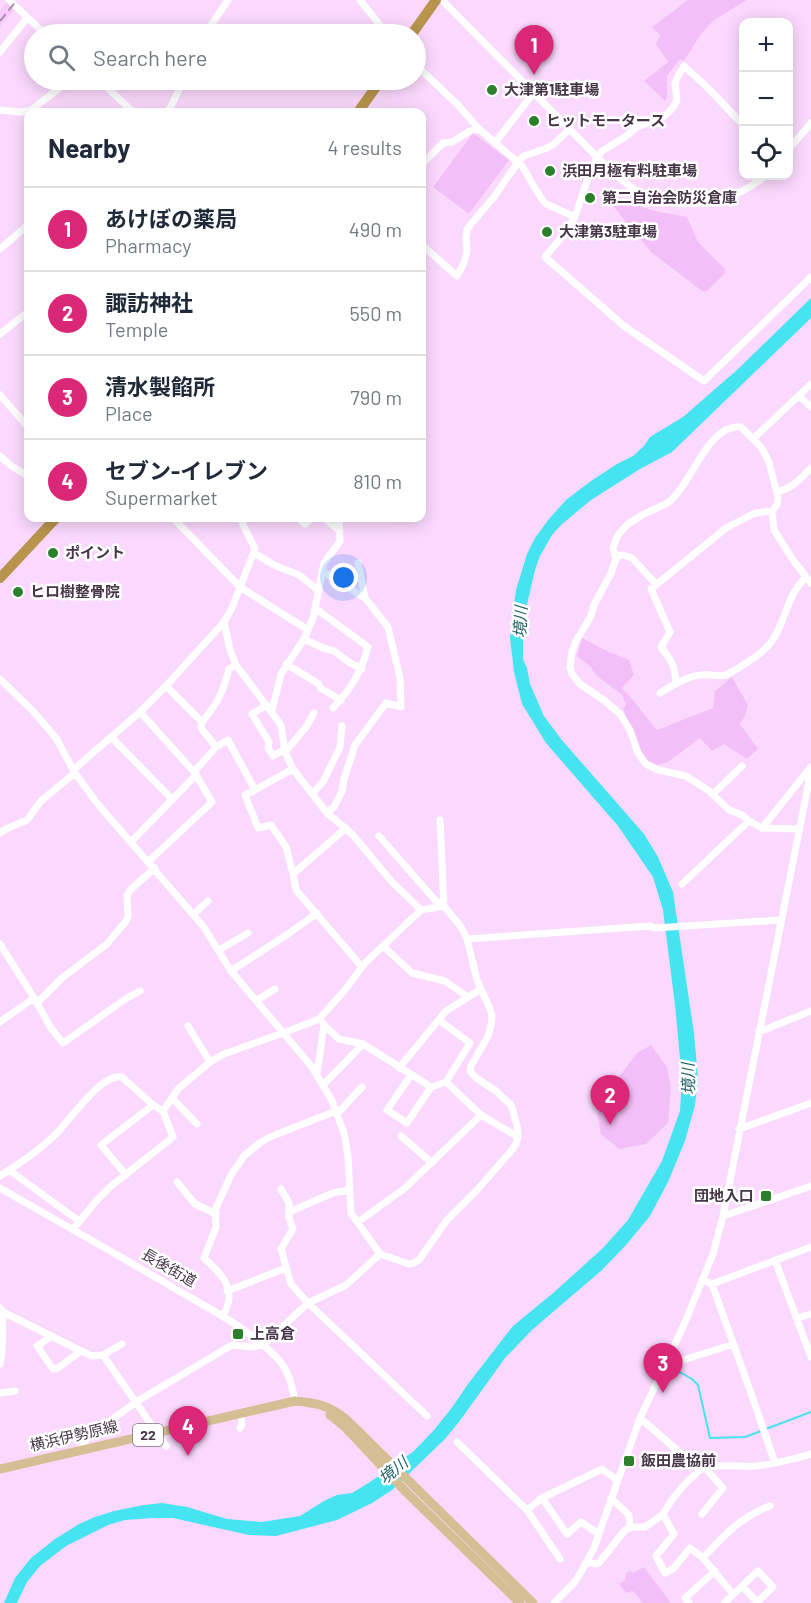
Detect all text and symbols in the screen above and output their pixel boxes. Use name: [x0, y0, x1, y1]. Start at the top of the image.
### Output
map controls: [739, 18, 793, 180]
button: +: [739, 18, 793, 72]
search box: [24, 24, 426, 90]
pin: 1: [514, 26, 554, 75]
icon: search: [45, 41, 78, 74]
text: Search here: [93, 44, 207, 70]
button: −: [739, 72, 793, 126]
place label: 大津第1駐車場: [504, 80, 599, 98]
marker: 大津第1駐車場: [485, 83, 499, 97]
place label: ヒットモータース: [546, 111, 665, 129]
marker: ヒットモータース: [527, 114, 541, 128]
button: locate: [739, 126, 793, 180]
text: Nearby: [48, 132, 130, 163]
text: 4 results: [327, 135, 402, 159]
place label: 浜田月極有料駐車場: [562, 161, 697, 179]
marker: 浜田月極有料駐車場: [543, 164, 557, 178]
place label: 第二自治会防災倉庫: [602, 188, 737, 206]
marker: 第二自治会防災倉庫: [583, 191, 597, 205]
text: あけぼの薬局: [105, 205, 237, 231]
text: 1: [64, 217, 71, 241]
text: 490 m: [349, 217, 402, 241]
place label: 大津第3駐車場: [559, 222, 657, 240]
marker: 大津第3駐車場: [540, 225, 554, 239]
text: Pharmacy: [105, 233, 191, 257]
text: 諏訪神社: [105, 289, 193, 315]
text: 2: [62, 301, 73, 325]
text: 550 m: [350, 301, 402, 325]
text: Temple: [105, 317, 168, 341]
text: 清水製餡所: [105, 373, 215, 399]
text: 3: [62, 385, 73, 409]
text: 790 m: [350, 385, 402, 409]
text: Place: [105, 401, 153, 425]
text: セブン-イレブン: [105, 457, 268, 483]
text: 4: [61, 469, 74, 493]
text: 810 m: [353, 469, 402, 493]
text: Supermarket: [105, 485, 218, 509]
place label: ポイント: [65, 543, 125, 561]
marker: ポイント: [46, 546, 60, 560]
your location: [329, 563, 358, 592]
place label: ヒロ樹整骨院: [30, 582, 120, 600]
marker: ヒロ樹整骨院: [11, 585, 25, 599]
water label: 境川: [509, 604, 530, 638]
water label: 境川: [677, 1061, 698, 1095]
pin: 2: [590, 1076, 630, 1125]
place label: 団地入口: [694, 1186, 754, 1204]
marker: 団地入口: [759, 1189, 773, 1203]
street label: 長後街道: [139, 1244, 200, 1290]
place label: 上高倉: [250, 1324, 295, 1342]
marker: 上高倉: [231, 1327, 245, 1341]
pin: 3: [644, 1344, 682, 1393]
pin: 4: [168, 1406, 207, 1456]
street label: 横浜伊勢原線: [28, 1416, 120, 1454]
road number: 22: [133, 1424, 163, 1446]
water label: 境川: [374, 1451, 413, 1487]
place label: 飯田農協前: [641, 1451, 716, 1469]
marker: 飯田農協前: [622, 1454, 636, 1468]

